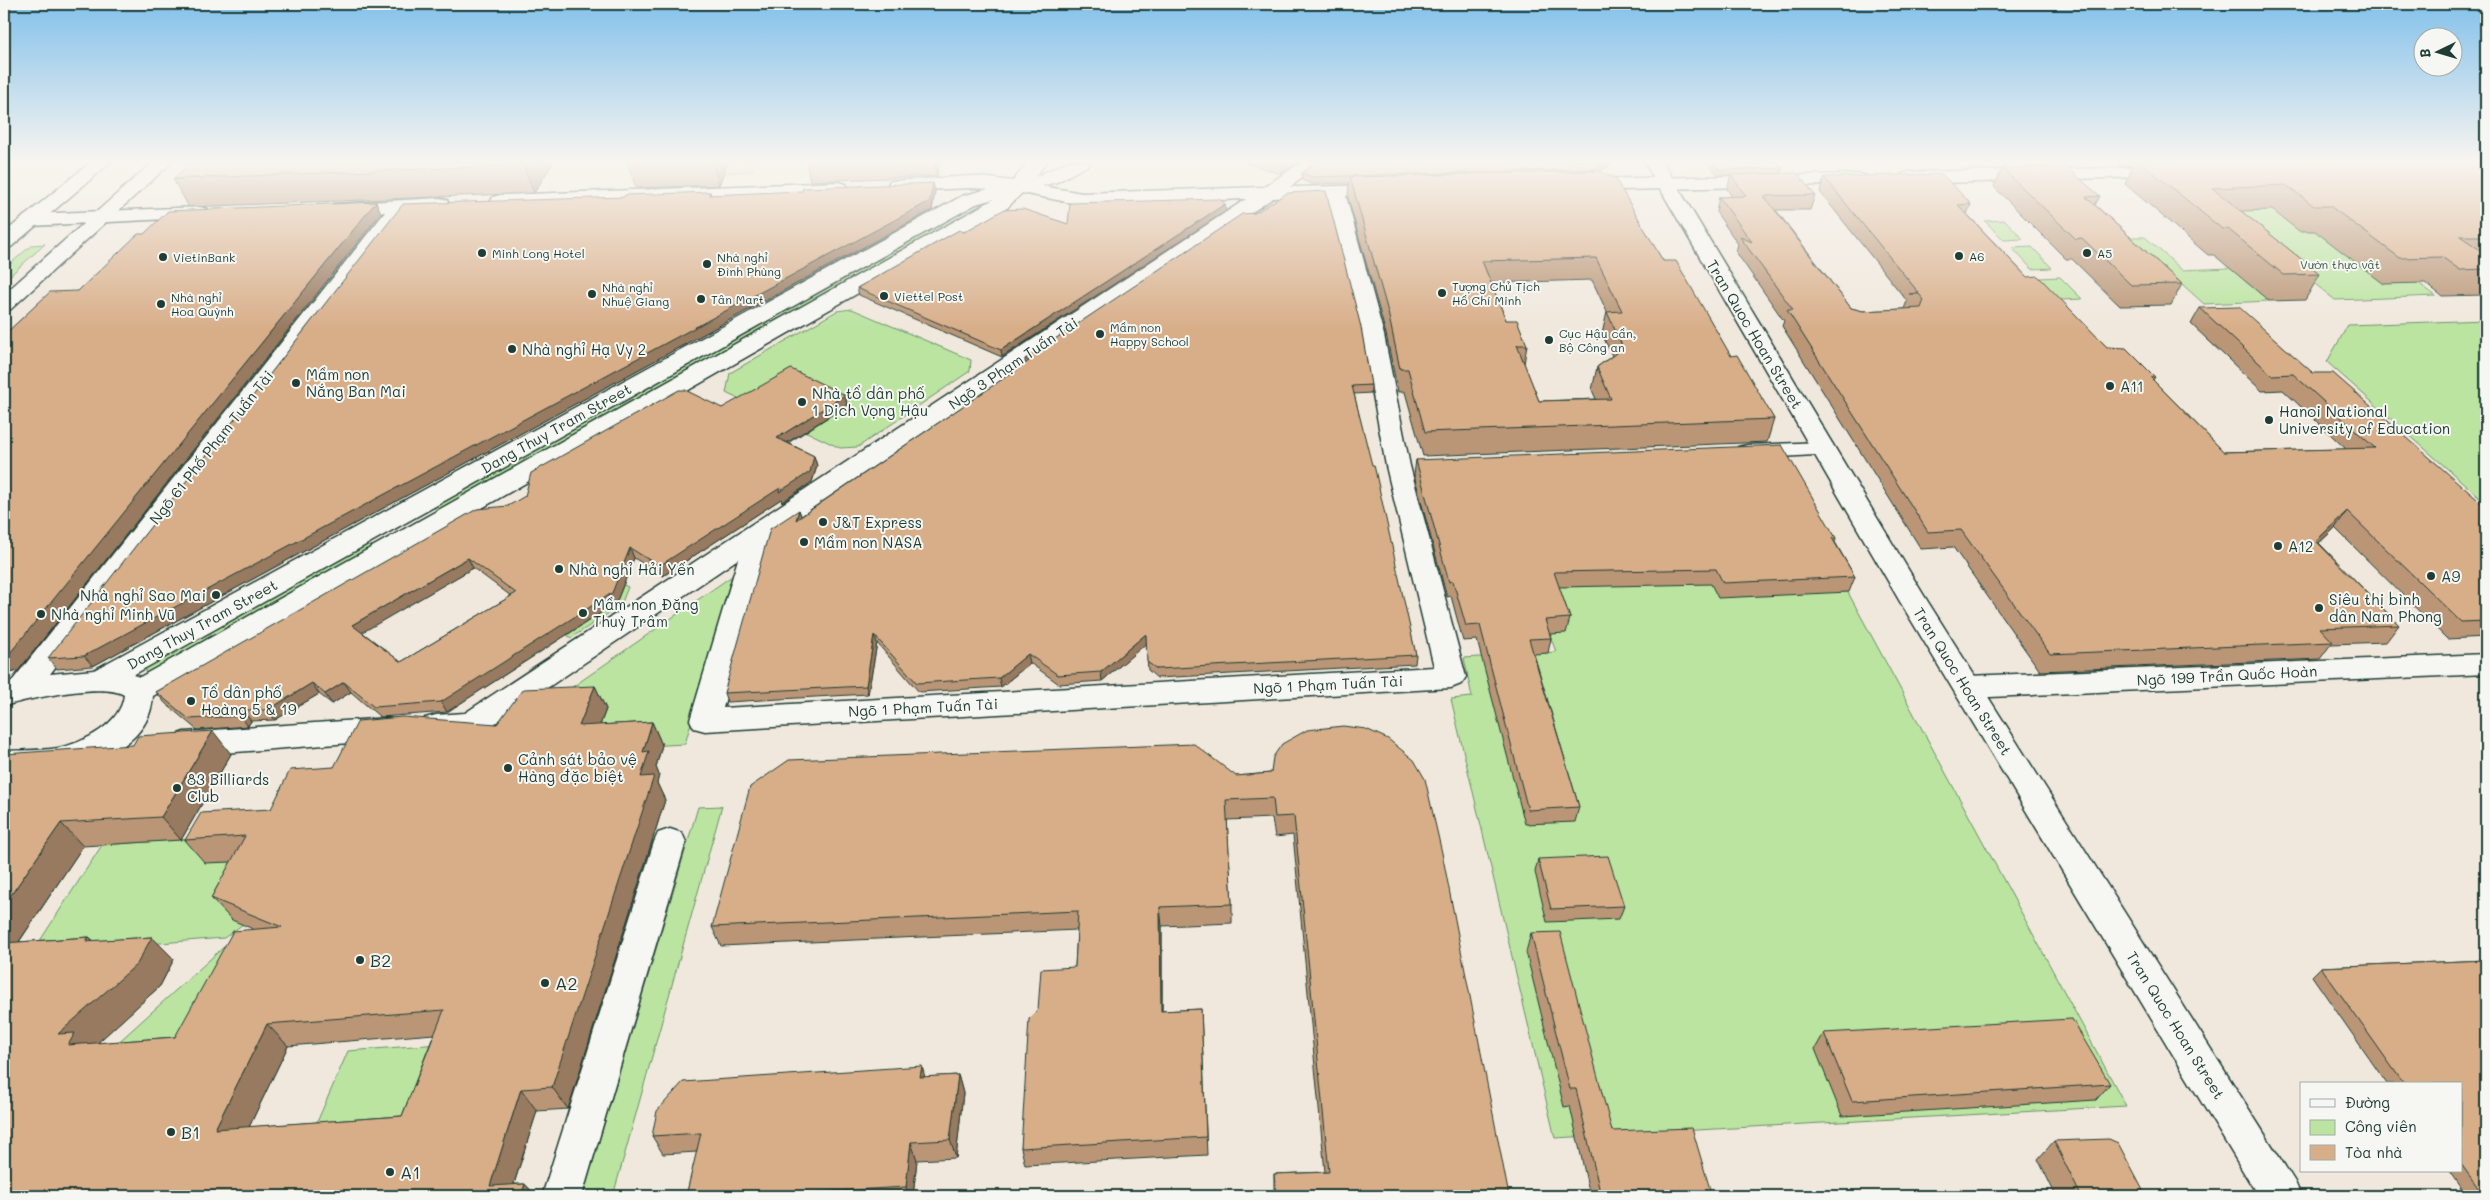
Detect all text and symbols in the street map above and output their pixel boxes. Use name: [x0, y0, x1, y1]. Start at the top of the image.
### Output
north arrow: [2412, 28, 2462, 78]
text: B: [2415, 48, 2434, 59]
place label: Minh Long Hotel: [492, 245, 585, 261]
place label: A5: [2097, 245, 2112, 261]
marker: Minh Long Hotel: [476, 247, 488, 259]
marker: A5: [2081, 247, 2093, 259]
place label: A6: [1969, 248, 1985, 264]
place label: VietinBank: [173, 249, 235, 265]
place label: Nhà nghỉ Đình Phùng: [717, 249, 781, 279]
marker: A6: [1953, 250, 1965, 262]
marker: VietinBank: [157, 251, 169, 263]
street label: Tran Quoc Hoan Street: [1703, 256, 1807, 412]
park label: Vườn thực vật: [2300, 256, 2380, 272]
marker: Nhà nghỉ Đình Phùng: [701, 258, 713, 270]
place label: Tượng Chủ Tịch Hồ Chí Minh: [1452, 278, 1540, 308]
place label: Nhà nghỉ Nhuệ Giang: [602, 279, 669, 309]
marker: Tượng Chủ Tịch Hồ Chí Minh: [1436, 287, 1448, 299]
marker: Nhà nghỉ Nhuệ Giang: [586, 288, 598, 300]
place label: Viettel Post: [894, 288, 963, 304]
place label: Nhà nghỉ Hoa Quỳnh: [171, 289, 234, 319]
marker: Viettel Post: [878, 290, 890, 302]
place label: Tân Mart: [711, 291, 764, 307]
marker: Tân Mart: [695, 293, 707, 305]
marker: Nhà nghỉ Hoa Quỳnh: [155, 298, 167, 310]
street label: Ngõ 3 Phạm Tuấn Tài: [944, 312, 1082, 414]
place label: Mầm non Happy School: [1110, 319, 1189, 349]
place label: Cục Hậu cần, Bộ Công an: [1559, 325, 1636, 355]
marker: Mầm non Happy School: [1094, 328, 1106, 340]
marker: Cục Hậu cần, Bộ Công an: [1543, 334, 1555, 346]
place label: Nhà nghỉ Hạ Vy 2: [522, 339, 646, 359]
marker: Nhà nghỉ Hạ Vy 2: [506, 343, 518, 355]
place label: Mầm non Nắng Ban Mai: [306, 364, 406, 401]
street label: Ngõ 61 Phố Phạm Tuấn Tài: [145, 366, 277, 528]
place label: A11: [2120, 376, 2144, 396]
marker: Mầm non Nắng Ban Mai: [290, 377, 302, 389]
street label: Dang Thuy Tram Street: [477, 378, 635, 478]
marker: A11: [2104, 380, 2116, 392]
place label: Nhà tổ dân phố 1 Dịch Vọng Hậu: [812, 383, 928, 420]
marker: Nhà tổ dân phố 1 Dịch Vọng Hậu: [796, 396, 808, 408]
place label: Hanoi National University of Education: [2279, 401, 2450, 438]
marker: Hanoi National University of Education: [2263, 414, 2275, 426]
place label: J&T Express: [833, 512, 922, 532]
marker: J&T Express: [817, 516, 829, 528]
place label: Mầm non NASA: [814, 532, 923, 552]
marker: Mầm non NASA: [798, 536, 810, 548]
place label: A12: [2288, 536, 2313, 556]
marker: A12: [2272, 540, 2284, 552]
place label: Nhà nghỉ Hải Yến: [569, 559, 695, 579]
marker: Nhà nghỉ Hải Yến: [553, 563, 565, 575]
place label: A9: [2441, 566, 2460, 586]
marker: A9: [2425, 570, 2437, 582]
street label: Dang Thuy Tram Street: [123, 574, 281, 674]
place label: Nhà nghỉ Sao Mai: [80, 585, 206, 605]
marker: Nhà nghỉ Sao Mai: [210, 589, 222, 601]
place label: Siêu thị bình dân Nam Phong: [2329, 589, 2442, 626]
place label: Mầm non Đặng Thuỳ Trâm: [593, 594, 699, 631]
marker: Siêu thị bình dân Nam Phong: [2313, 602, 2325, 614]
street label: Tran Quoc Hoan Street: [1909, 603, 2017, 759]
place label: Nhà nghỉ Minh Vũ: [51, 604, 175, 624]
marker: Mầm non Đặng Thuỳ Trâm: [577, 607, 589, 619]
marker: Nhà nghỉ Minh Vũ: [35, 608, 47, 620]
street label: Ngõ 199 Trần Quốc Hoàn: [2136, 660, 2318, 690]
street label: Ngõ 1 Phạm Tuấn Tài: [1253, 670, 1403, 698]
place label: Tổ dân phố Hoàng 5 & 19: [201, 682, 297, 719]
street label: Ngõ 1 Phạm Tuấn Tài: [848, 693, 998, 721]
marker: Tổ dân phố Hoàng 5 & 19: [185, 695, 197, 707]
place label: Cảnh sát bảo vệ Hàng đặc biệt: [518, 749, 637, 786]
marker: Cảnh sát bảo vệ Hàng đặc biệt: [502, 762, 514, 774]
place label: 83 Billiards Club: [187, 769, 269, 806]
marker: 83 Billiards Club: [171, 782, 183, 794]
street label: Tran Quoc Hoan Street: [2122, 947, 2230, 1103]
place label: B2: [370, 948, 391, 972]
marker: B2: [354, 954, 366, 966]
place label: A2: [555, 971, 577, 995]
marker: A2: [539, 977, 551, 989]
legend: [2300, 1082, 2462, 1172]
text: Đường: [2345, 1092, 2390, 1112]
text: Công viên: [2345, 1116, 2417, 1136]
place label: B1: [181, 1120, 200, 1144]
marker: B1: [165, 1126, 177, 1138]
text: Tòa nhà: [2345, 1142, 2403, 1162]
place label: A1: [400, 1160, 421, 1184]
marker: A1: [384, 1166, 396, 1178]

